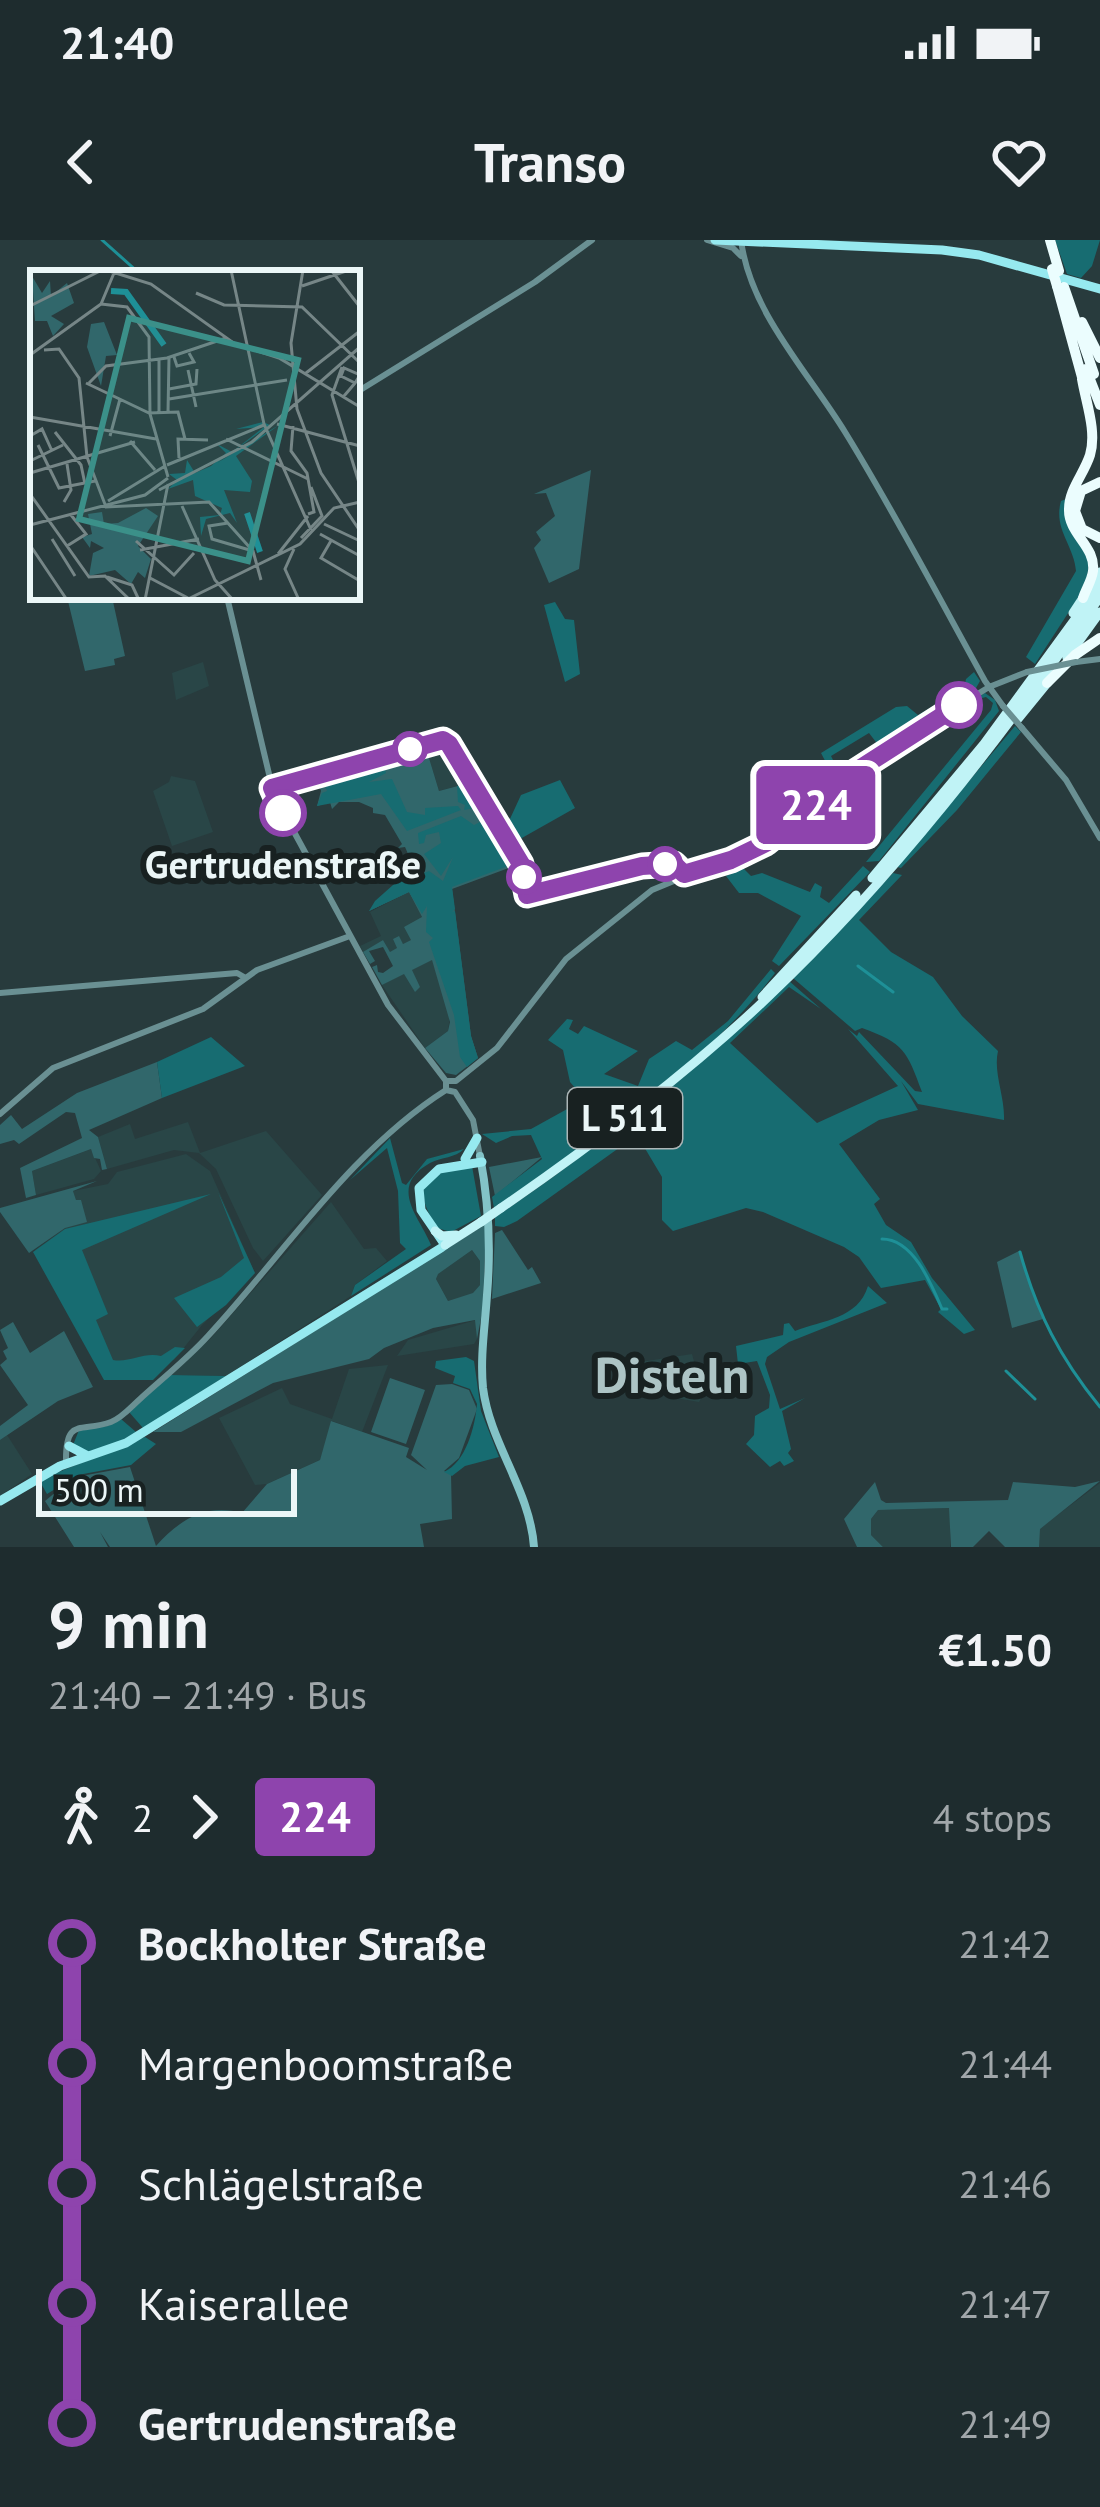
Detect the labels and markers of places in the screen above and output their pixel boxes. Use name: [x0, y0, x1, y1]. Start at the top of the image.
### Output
unlabelled marker: [937, 683, 981, 727]
unlabelled marker: [394, 733, 426, 765]
marker: Gertrudenstraße: [261, 791, 305, 835]
place label: Gertrudenstraße: [145, 838, 421, 889]
unlabelled marker: [649, 848, 681, 880]
unlabelled marker: [508, 861, 540, 893]

